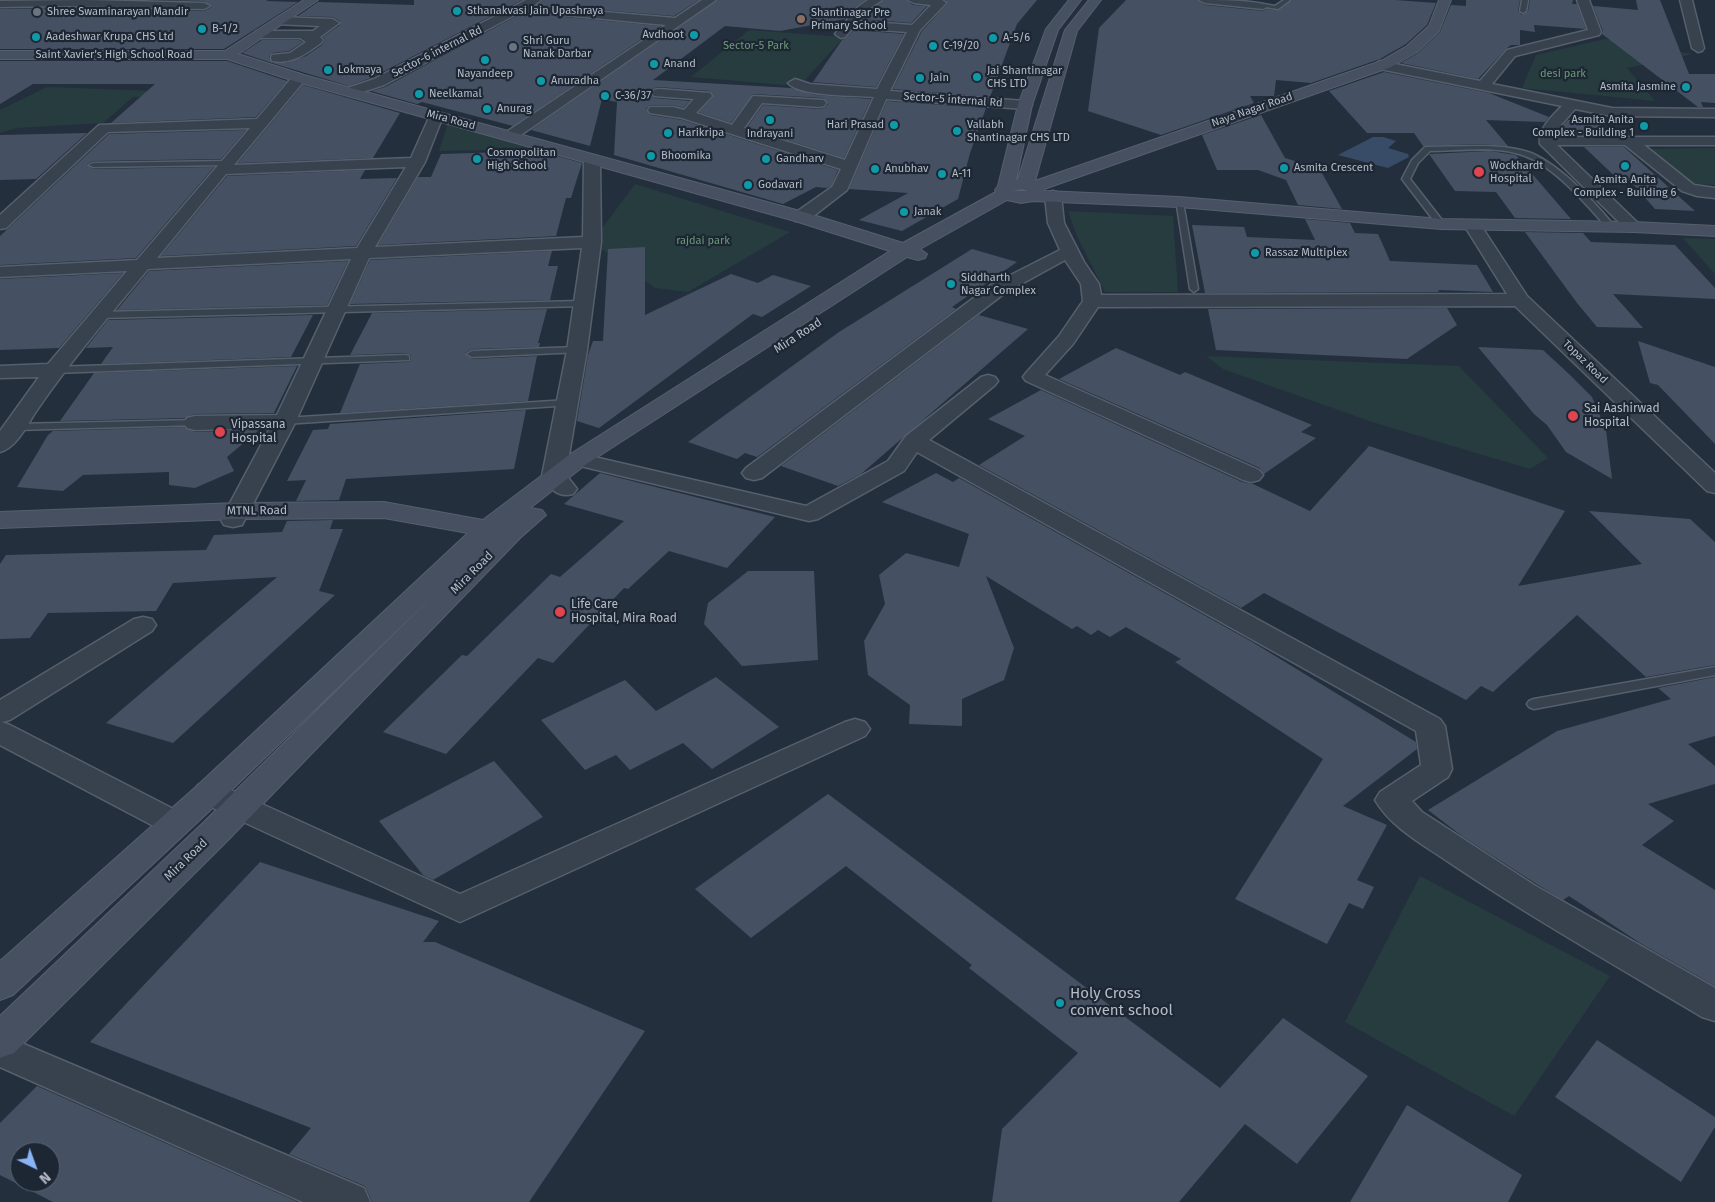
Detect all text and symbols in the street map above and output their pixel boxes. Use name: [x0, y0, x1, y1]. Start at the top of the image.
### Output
place label: Sthanakvasi Jain Upashraya: [467, 4, 604, 18]
place label: Shree Swaminarayan Mandir: [47, 5, 188, 19]
marker: Sthanakvasi Jain Upashraya: [451, 5, 463, 17]
marker: Shree Swaminarayan Mandir: [31, 6, 43, 18]
place label: Shantinagar Pre Primary School: [811, 6, 890, 32]
marker: Shantinagar Pre Primary School: [795, 13, 807, 25]
place label: B-1/2: [212, 22, 238, 36]
marker: B-1/2: [196, 23, 208, 35]
street label: Sector-6 internal Rd: [390, 23, 484, 81]
place label: Avdhoot: [642, 28, 684, 42]
marker: Avdhoot: [688, 29, 700, 41]
place label: Aadeshwar Krupa CHS Ltd: [46, 30, 174, 44]
marker: Aadeshwar Krupa CHS Ltd: [30, 31, 42, 43]
place label: A-5/6: [1003, 31, 1030, 45]
marker: A-5/6: [987, 32, 999, 44]
place label: Shri Guru Nanak Darbar: [523, 34, 591, 60]
park label: Sector-5 Park: [723, 39, 789, 53]
place label: C-19/20: [943, 39, 979, 53]
marker: C-19/20: [927, 40, 939, 52]
marker: Shri Guru Nanak Darbar: [507, 41, 519, 53]
street label: Saint Xavier's High School Road: [36, 48, 192, 62]
marker: Nayandeep: [479, 54, 491, 66]
place label: Anand: [664, 57, 696, 71]
marker: Anand: [648, 58, 660, 70]
place label: Lokmaya: [338, 63, 382, 77]
marker: Lokmaya: [322, 64, 334, 76]
place label: Jai Shantinagar CHS LTD: [987, 64, 1062, 90]
place label: Nayandeep: [457, 67, 513, 81]
park label: desi park: [1540, 67, 1586, 81]
place label: Jain: [930, 71, 949, 85]
marker: Jai Shantinagar CHS LTD: [971, 71, 983, 83]
marker: Jain: [914, 72, 926, 84]
place label: Anuradha: [551, 74, 599, 88]
marker: Anuradha: [535, 75, 547, 87]
place label: Asmita Jasmine: [1600, 80, 1676, 94]
marker: Asmita Jasmine: [1680, 81, 1692, 93]
place label: Neelkamal: [429, 87, 482, 101]
marker: Neelkamal: [413, 88, 425, 100]
place label: C-36/37: [615, 89, 651, 103]
marker: C-36/37: [599, 90, 611, 102]
street label: Sector-5 internal Rd: [903, 90, 1003, 110]
street label: Naya Nagar Road: [1210, 90, 1294, 130]
place label: Anurag: [497, 102, 532, 116]
marker: Anurag: [481, 103, 493, 115]
street label: Mira Road: [425, 107, 477, 133]
place label: Asmita Anita Complex - Building 1: [1532, 113, 1634, 139]
marker: Indrayani: [764, 114, 776, 126]
place label: Hari Prasad: [827, 118, 884, 132]
place label: Vallabh Shantinagar CHS LTD: [967, 118, 1070, 144]
marker: Hari Prasad: [888, 119, 900, 131]
marker: Asmita Anita Complex - Building 1: [1638, 120, 1650, 132]
marker: Vallabh Shantinagar CHS LTD: [951, 125, 963, 137]
place label: Harikripa: [678, 126, 724, 140]
marker: Harikripa: [662, 127, 674, 139]
place label: Indrayani: [747, 127, 793, 141]
place label: Cosmopolitan High School: [487, 146, 556, 172]
place label: Bhoomika: [661, 149, 711, 163]
marker: Bhoomika: [645, 150, 657, 162]
place label: Gandharv: [776, 152, 824, 166]
marker: Cosmopolitan High School: [471, 153, 483, 165]
marker: Gandharv: [760, 153, 772, 165]
place label: Wockhardt Hospital: [1490, 159, 1543, 185]
marker: Asmita Anita Complex - Building 6: [1619, 160, 1631, 172]
place label: Asmita Crescent: [1294, 161, 1373, 175]
place label: Anubhav: [885, 162, 928, 176]
marker: Asmita Crescent: [1278, 162, 1290, 174]
marker: Anubhav: [869, 163, 881, 175]
marker: Wockhardt Hospital: [1472, 165, 1486, 179]
place label: A-11: [952, 167, 971, 181]
marker: A-11: [936, 168, 948, 180]
place label: Asmita Anita Complex - Building 6: [1574, 173, 1676, 199]
place label: Godavari: [758, 178, 802, 192]
marker: Godavari: [742, 179, 754, 191]
place label: Janak: [914, 205, 941, 219]
marker: Janak: [898, 206, 910, 218]
park label: rajdai park: [676, 234, 730, 248]
place label: Rassaz Multiplex: [1265, 246, 1347, 260]
marker: Rassaz Multiplex: [1249, 247, 1261, 259]
place label: Siddharth Nagar Complex: [961, 271, 1036, 297]
marker: Siddharth Nagar Complex: [945, 278, 957, 290]
street label: Mira Road: [771, 315, 825, 357]
street label: Topaz Road: [1560, 337, 1610, 387]
place label: Sai Aashirwad Hospital: [1584, 402, 1660, 430]
marker: Sai Aashirwad Hospital: [1566, 409, 1580, 423]
place label: Vipassana Hospital: [231, 418, 286, 446]
marker: Vipassana Hospital: [213, 425, 227, 439]
street label: MTNL Road: [227, 503, 287, 519]
street label: Mira Road: [448, 549, 496, 597]
place label: Life Care Hospital, Mira Road: [571, 598, 677, 626]
marker: Life Care Hospital, Mira Road: [553, 605, 567, 619]
street label: Mira Road: [161, 836, 211, 884]
place label: Holy Cross convent school: [1070, 985, 1173, 1020]
marker: Holy Cross convent school: [1054, 997, 1066, 1009]
north arrow: [10, 1142, 60, 1192]
text: N: [36, 1168, 54, 1187]

